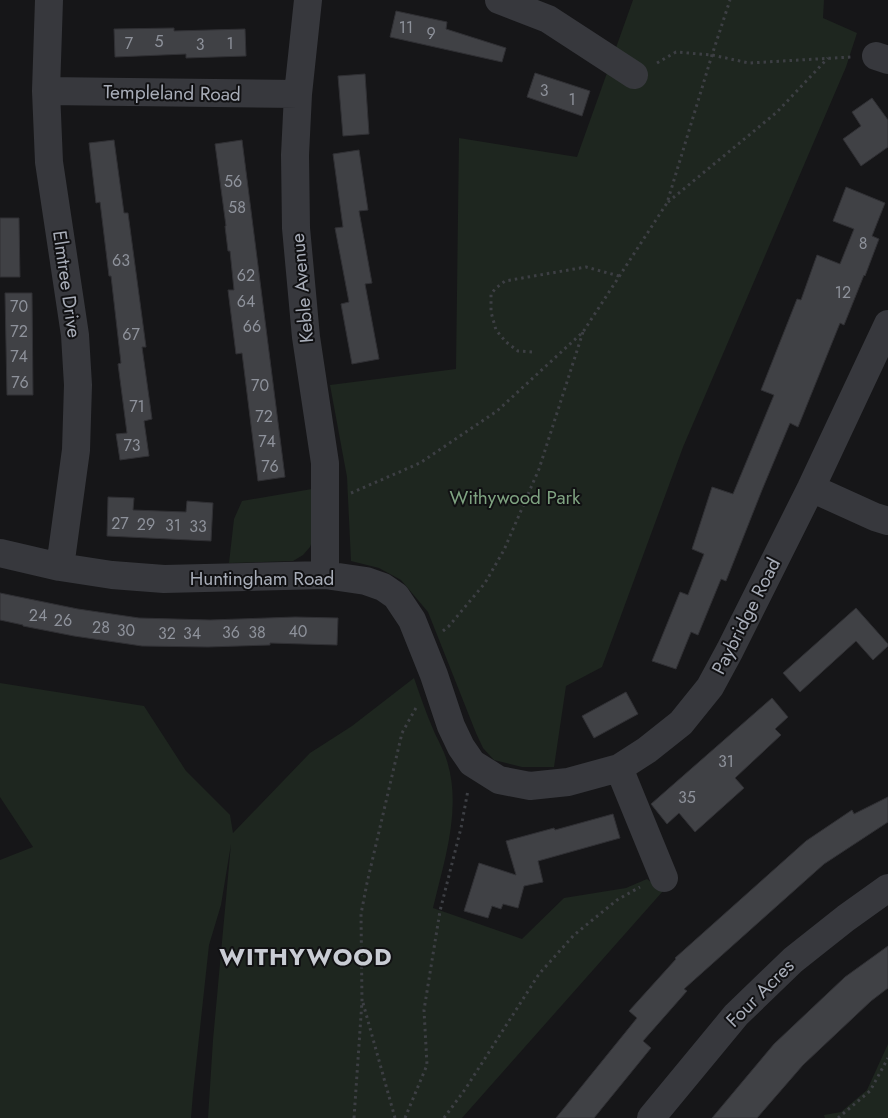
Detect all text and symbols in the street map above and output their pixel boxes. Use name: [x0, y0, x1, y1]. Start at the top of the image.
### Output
house number: 11: [399, 16, 413, 39]
house number: 9: [426, 22, 436, 45]
house number: 5: [154, 30, 164, 53]
house number: 7: [125, 32, 134, 55]
house number: 1: [226, 32, 234, 55]
house number: 3: [196, 33, 205, 56]
street label: Templeland Road: [103, 78, 241, 108]
house number: 3: [540, 79, 549, 102]
house number: 1: [568, 88, 576, 111]
house number: 56: [224, 170, 242, 193]
house number: 58: [228, 196, 246, 219]
street label: Elmtree Drive: [46, 229, 88, 340]
street label: Keble Avenue: [284, 232, 320, 344]
house number: 8: [859, 232, 867, 255]
house number: 63: [112, 249, 130, 272]
house number: 62: [237, 264, 255, 287]
house number: 12: [835, 281, 851, 304]
house number: 64: [237, 290, 255, 313]
house number: 70: [10, 295, 28, 318]
house number: 66: [243, 315, 261, 338]
house number: 72: [10, 320, 28, 343]
house number: 67: [122, 323, 140, 346]
house number: 74: [10, 345, 28, 368]
house number: 76: [11, 371, 29, 394]
house number: 70: [251, 374, 269, 397]
house number: 71: [129, 395, 145, 418]
house number: 72: [255, 405, 273, 428]
house number: 74: [258, 430, 276, 453]
house number: 73: [123, 434, 141, 457]
house number: 76: [261, 455, 279, 478]
park label: Withywood Park: [450, 484, 581, 511]
house number: 27: [111, 512, 129, 535]
house number: 29: [137, 513, 155, 536]
house number: 31: [165, 514, 181, 537]
house number: 33: [189, 515, 207, 538]
street label: Paybridge Road: [705, 553, 787, 679]
street label: Huntingham Road: [190, 565, 334, 592]
house number: 24: [29, 604, 47, 627]
house number: 26: [54, 609, 72, 632]
house number: 28: [92, 616, 110, 639]
house number: 30: [117, 619, 135, 642]
house number: 40: [289, 620, 307, 643]
house number: 36: [222, 621, 240, 644]
house number: 38: [248, 621, 266, 644]
house number: 32: [158, 622, 176, 645]
house number: 34: [183, 622, 201, 645]
house number: 31: [718, 750, 734, 773]
house number: 35: [678, 786, 696, 809]
district label: WITHYWOOD: [219, 939, 393, 974]
street label: Four Acres: [720, 953, 800, 1033]

